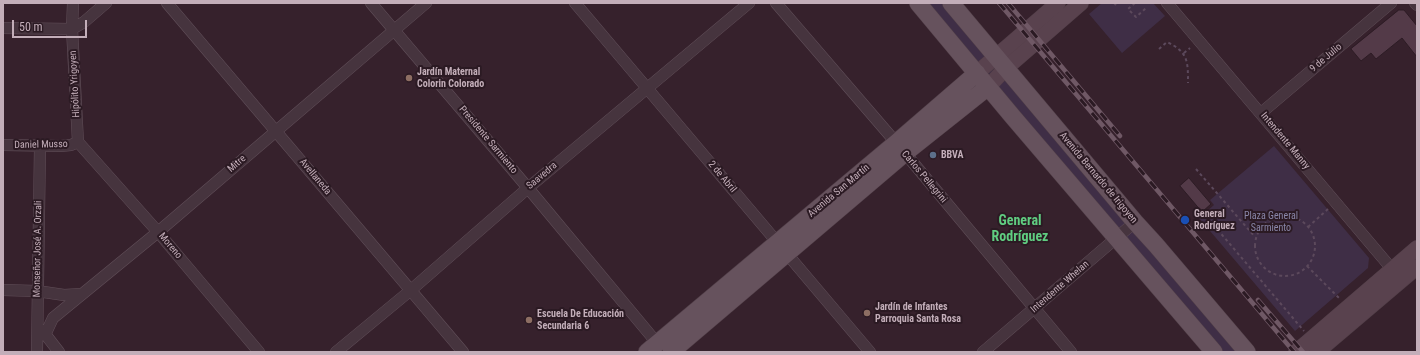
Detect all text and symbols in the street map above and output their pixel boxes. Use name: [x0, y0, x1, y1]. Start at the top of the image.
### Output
scale bar: [14, 12, 89, 38]
text: 50 m: [19, 20, 43, 34]
street label: 9 de Julio: [1307, 41, 1345, 75]
street label: Hipólito Yrigoyen: [67, 50, 83, 118]
place label: Jardín Maternal Colorin Colorado: [417, 66, 484, 90]
marker: Jardín Maternal Colorin Colorado: [404, 73, 414, 83]
street label: Presidente Sarmiento: [456, 104, 520, 176]
street label: Intendente Manny: [1258, 110, 1312, 172]
street label: Avenida Bernardo de Irigoyen: [1056, 130, 1140, 226]
street label: Daniel Musso: [14, 139, 68, 151]
street label: Carlos Pellegrini: [899, 148, 949, 206]
place label: BBVA: [941, 149, 963, 161]
marker: BBVA: [928, 150, 938, 160]
street label: Mitre: [225, 153, 249, 175]
street label: Avellaneda: [297, 157, 333, 197]
street label: 2 de Abril: [705, 159, 739, 195]
street label: Saavedra: [524, 160, 560, 192]
street label: Avenida San Martín: [806, 162, 872, 220]
street label: Monseñor José A. Orzali: [31, 201, 45, 297]
place label: General Rodríguez: [1194, 208, 1235, 232]
park label: Plaza General Sarmiento: [1244, 210, 1298, 234]
district label: General Rodríguez: [992, 213, 1048, 246]
marker: General Rodríguez: [1179, 214, 1191, 226]
street label: Moreno: [156, 231, 184, 261]
street label: Intendente Whelan: [1028, 258, 1092, 316]
place label: Jardín de Infantes Parroquia Santa Rosa: [875, 301, 961, 324]
place label: Escuela De Educación Secundaria 6: [537, 308, 624, 332]
marker: Jardín de Infantes Parroquia Santa Rosa: [862, 308, 872, 318]
marker: Escuela De Educación Secundaria 6: [524, 315, 534, 325]

